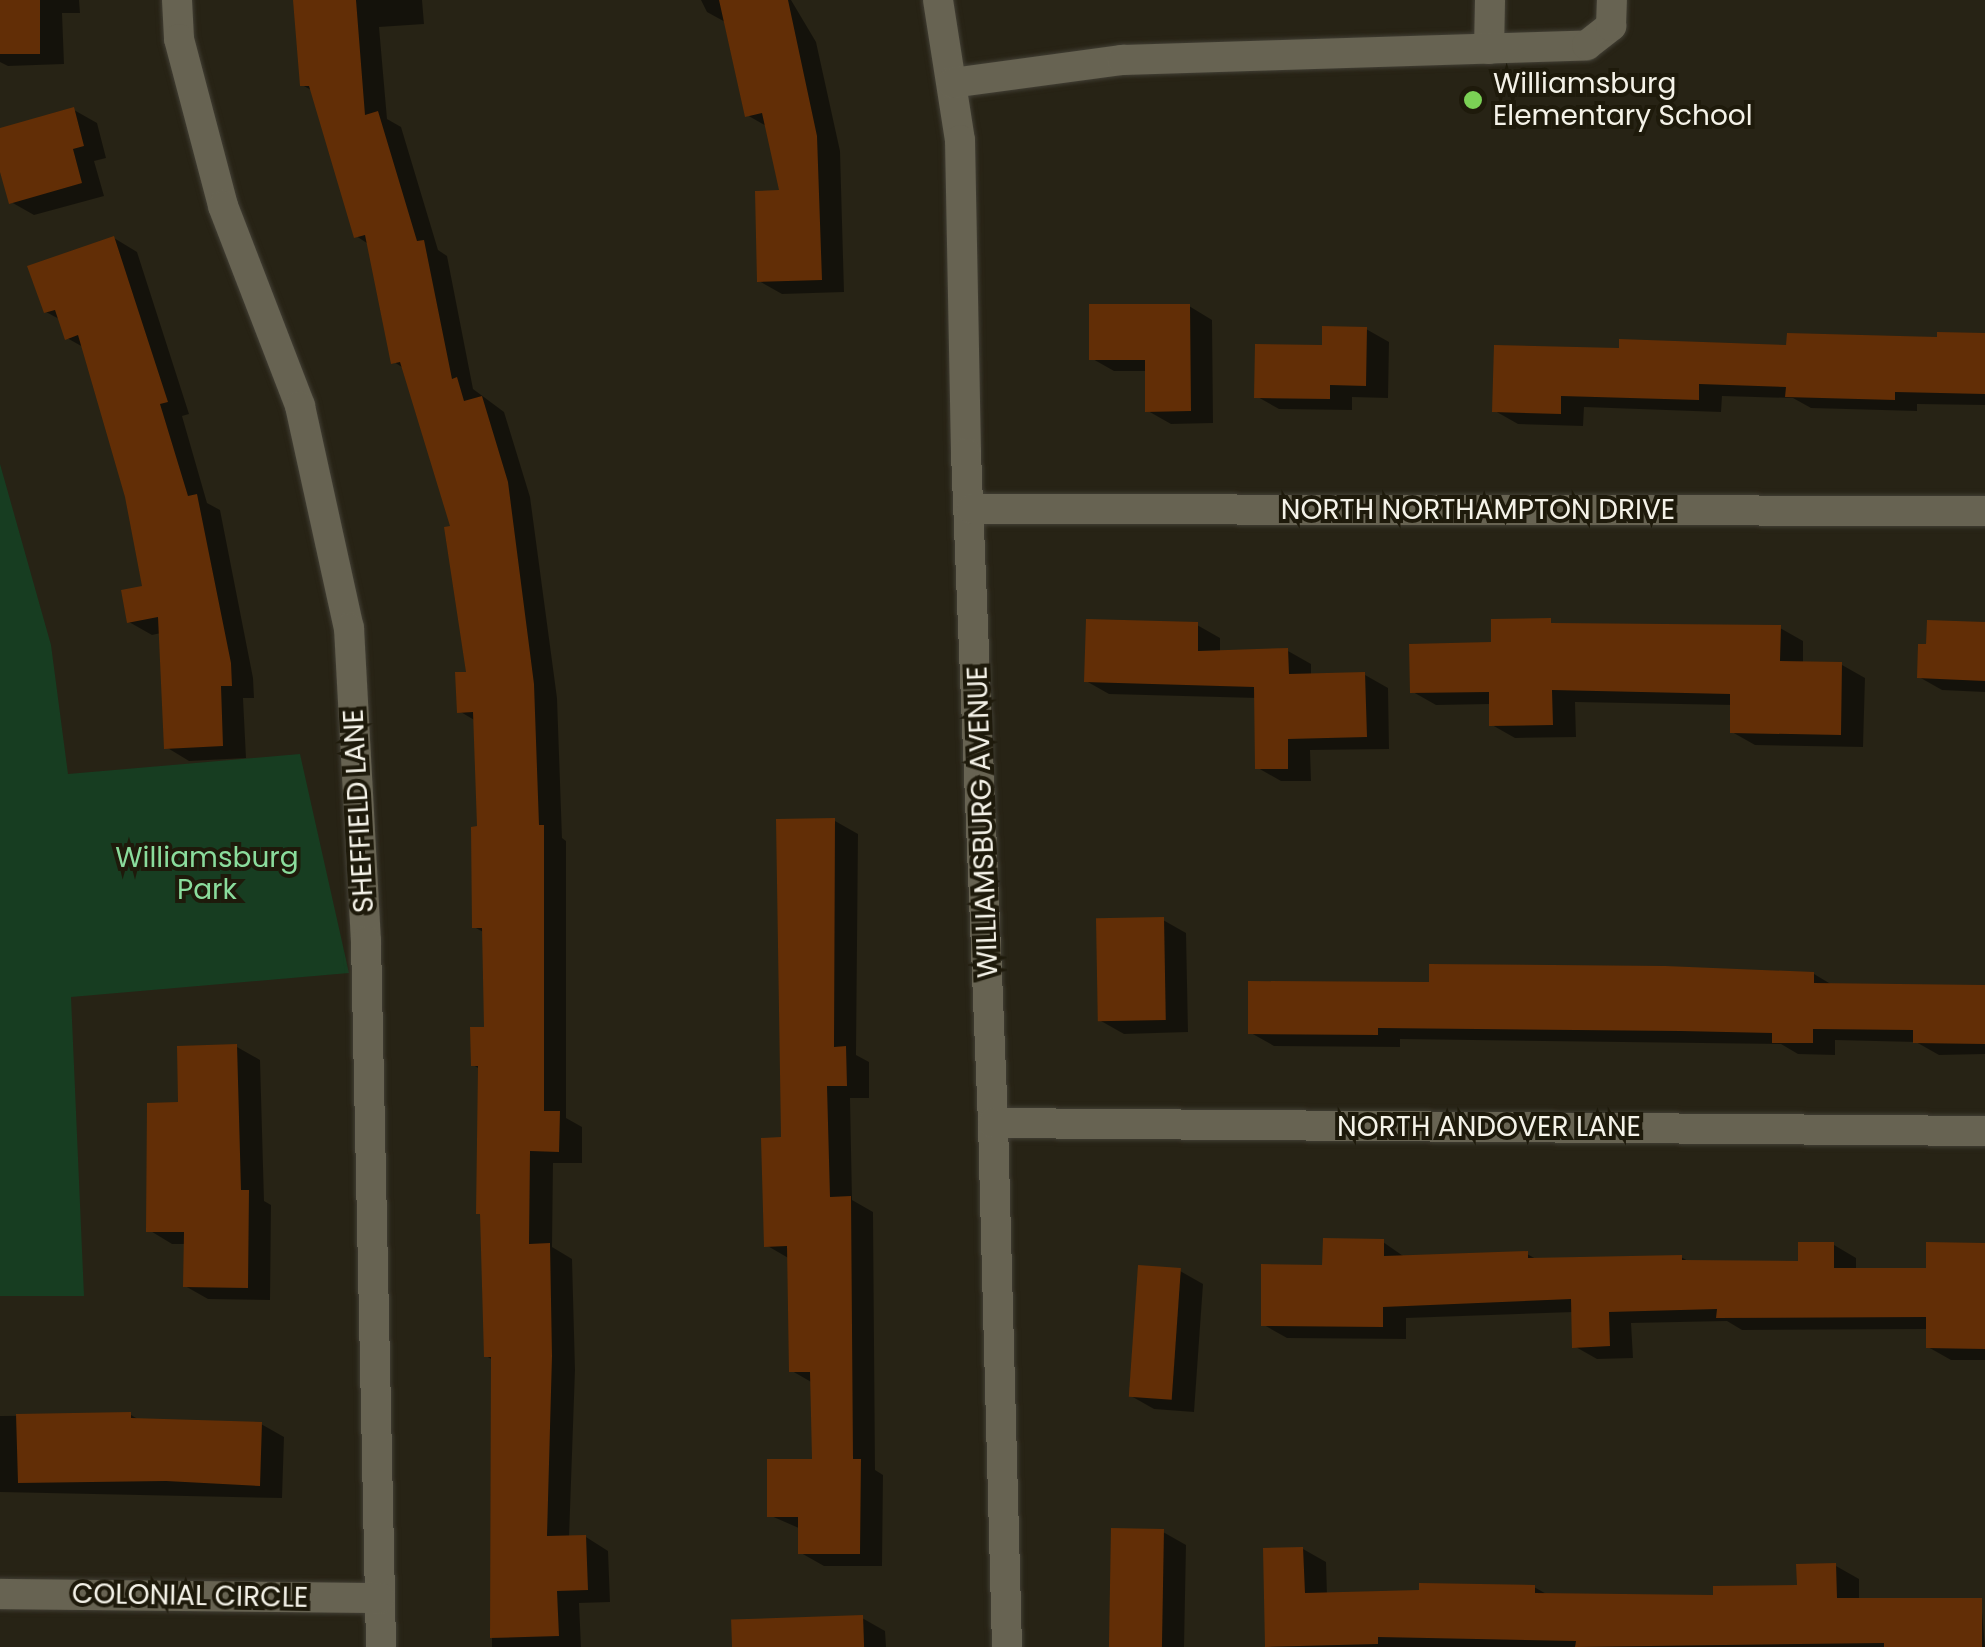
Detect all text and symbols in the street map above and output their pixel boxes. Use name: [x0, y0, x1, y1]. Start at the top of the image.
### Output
place label: Williamsburg Elementary School: [1493, 67, 1753, 133]
marker: Williamsburg Elementary School: [1462, 89, 1484, 111]
street label: NORTH NORTHAMPTON DRIVE: [1281, 493, 1675, 527]
street label: WILLIAMSBURG AVENUE: [961, 665, 1005, 979]
street label: SHEFFIELD LANE: [337, 708, 381, 914]
park label: Williamsburg Park: [115, 841, 299, 907]
street label: NORTH ANDOVER LANE: [1337, 1110, 1641, 1144]
street label: COLONIAL CIRCLE: [72, 1577, 308, 1615]

